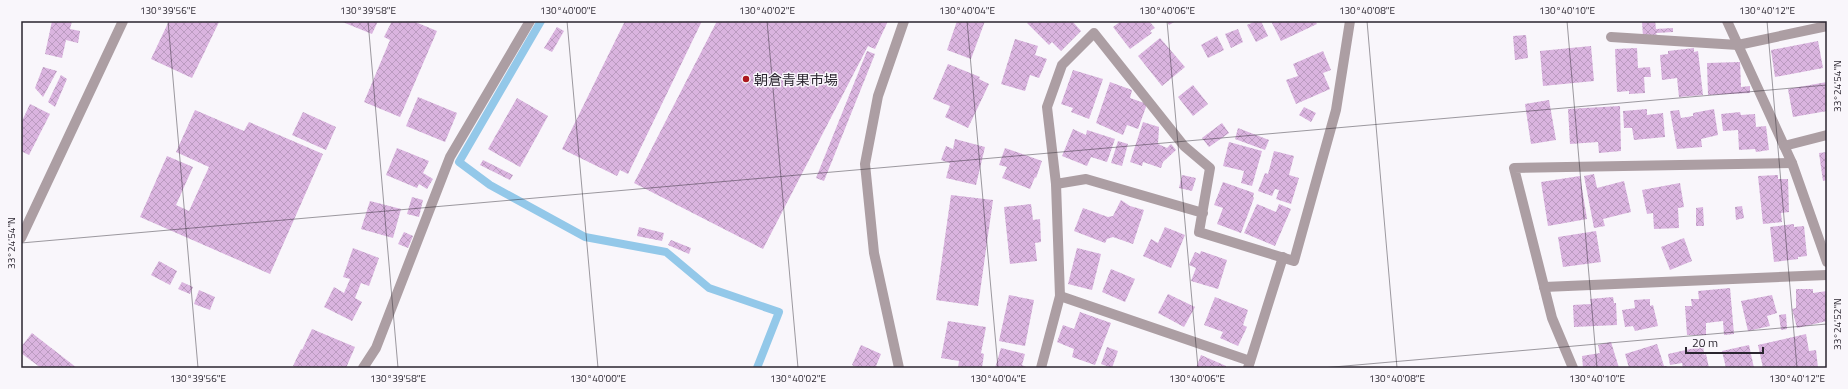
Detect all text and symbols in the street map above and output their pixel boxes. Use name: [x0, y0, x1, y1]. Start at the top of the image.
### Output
text: 130°39'56"E: [140, 3, 197, 18]
text: 130°39'58"E: [340, 3, 397, 18]
text: 130°40'00"E: [540, 3, 597, 18]
text: 130°40'02"E: [739, 3, 796, 18]
text: 130°40'04"E: [939, 3, 996, 18]
text: 130°40'06"E: [1139, 3, 1196, 18]
text: 130°40'08"E: [1339, 3, 1396, 18]
text: 130°40'10"E: [1539, 3, 1596, 18]
text: 130°40'12"E: [1739, 3, 1796, 18]
text: 33°24'54"N: [1830, 60, 1845, 112]
place label: 朝倉青果市場: [754, 69, 838, 90]
marker: 朝倉青果市場: [741, 74, 751, 84]
text: 33°24'54"N: [4, 217, 19, 269]
text: 33°24'52"N: [1830, 298, 1845, 350]
scale bar: [1686, 329, 1763, 355]
text: 20 m: [1692, 333, 1718, 352]
text: 130°39'56"E: [170, 371, 227, 386]
text: 130°39'58"E: [370, 371, 427, 386]
text: 130°40'00"E: [570, 371, 627, 386]
text: 130°40'02"E: [770, 371, 827, 386]
text: 130°40'04"E: [970, 371, 1027, 386]
text: 130°40'06"E: [1169, 371, 1226, 386]
text: 130°40'08"E: [1369, 371, 1426, 386]
text: 130°40'10"E: [1569, 371, 1626, 386]
text: 130°40'12"E: [1769, 371, 1826, 386]

